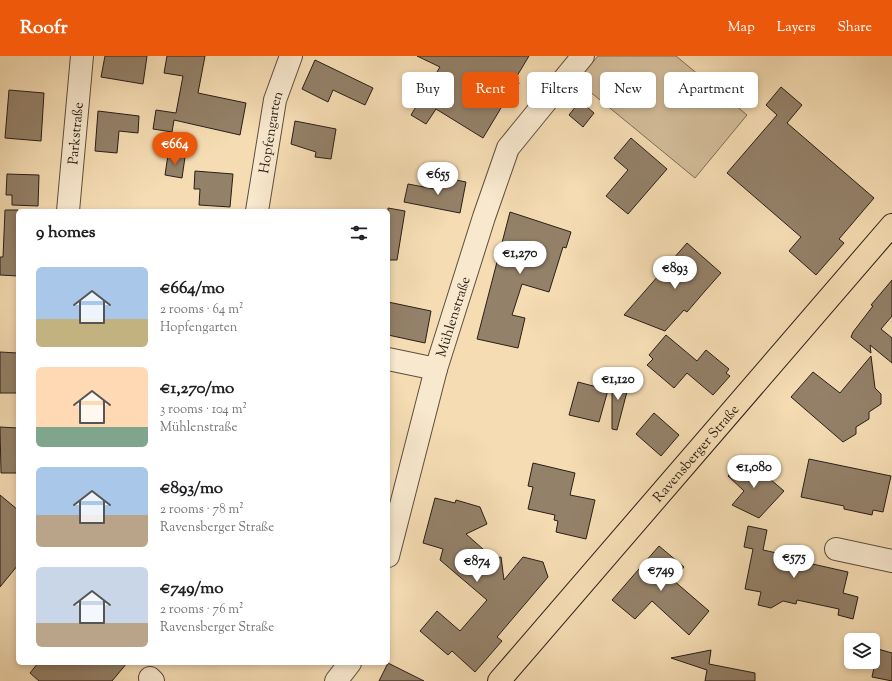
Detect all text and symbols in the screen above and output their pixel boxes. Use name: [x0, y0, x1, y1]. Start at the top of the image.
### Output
text: Roofr: [20, 15, 68, 42]
text: Map: [728, 18, 755, 38]
text: Layers: [777, 18, 815, 38]
text: Share: [837, 18, 872, 38]
chip: Buy: [402, 72, 454, 108]
chip: Rent: [462, 72, 519, 108]
chip: Filters: [527, 72, 592, 108]
chip: New: [600, 72, 656, 108]
chip: Apartment: [664, 72, 758, 108]
street label: Hopfengarten: [255, 88, 289, 175]
street label: Parkstraße: [64, 101, 90, 166]
pin: €664: [151, 132, 199, 166]
text: €664: [161, 136, 189, 154]
pin: €655: [414, 162, 462, 196]
text: €655: [426, 166, 450, 184]
text: 9 homes: [36, 221, 95, 245]
icon: filters: [348, 222, 370, 244]
pin: €1,270: [487, 241, 553, 275]
text: €1,270: [503, 245, 537, 263]
pin: €893: [651, 256, 699, 290]
text: €893: [662, 260, 688, 278]
street label: Mühlenstraße: [432, 274, 477, 360]
text: €664/mo: [160, 277, 225, 301]
icon: home: [68, 283, 116, 331]
text: 2 rooms · 64 m²: [160, 301, 243, 319]
text: Hopfengarten: [160, 319, 238, 337]
pin: €1,120: [585, 367, 651, 401]
text: €1,120: [601, 371, 635, 389]
text: €1,270/mo: [160, 377, 234, 401]
icon: home: [68, 383, 116, 431]
text: 3 rooms · 104 m²: [160, 401, 247, 419]
street label: Ravensberger Straße: [649, 401, 745, 507]
text: Mühlenstraße: [160, 419, 237, 437]
pin: €1,080: [721, 455, 787, 489]
text: €1,080: [736, 459, 772, 477]
text: €893/mo: [160, 477, 223, 501]
icon: home: [68, 483, 116, 531]
text: 2 rooms · 78 m²: [160, 501, 244, 519]
text: Ravensberger Straße: [160, 519, 274, 537]
pin: €575: [770, 545, 818, 579]
pin: €874: [453, 549, 501, 583]
text: €575: [782, 549, 806, 567]
text: €874: [464, 553, 490, 571]
pin: €749: [637, 558, 685, 592]
text: €749: [648, 562, 674, 580]
text: €749/mo: [160, 577, 224, 601]
icon: home: [68, 583, 116, 631]
text: 2 rooms · 76 m²: [160, 601, 244, 619]
text: Ravensberger Straße: [160, 619, 274, 637]
map controls: [844, 633, 880, 669]
button: layers: [844, 633, 880, 669]

